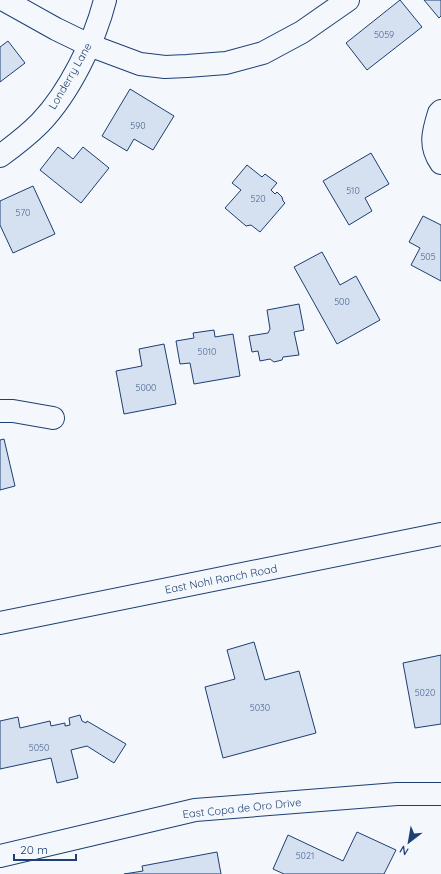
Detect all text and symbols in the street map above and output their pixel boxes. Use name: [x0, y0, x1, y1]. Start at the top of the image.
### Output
house number: 5059: [374, 29, 394, 40]
street label: Londerry Lane: [45, 40, 95, 112]
house number: 590: [130, 120, 146, 131]
house number: 510: [346, 185, 360, 196]
house number: 520: [250, 193, 266, 204]
house number: 570: [16, 207, 30, 218]
house number: 505: [420, 251, 436, 262]
house number: 500: [334, 296, 350, 307]
house number: 5010: [198, 346, 216, 357]
house number: 5000: [136, 382, 156, 393]
street label: East Nohl Ranch Road: [164, 561, 278, 597]
house number: 5020: [415, 687, 435, 698]
house number: 5030: [250, 702, 270, 713]
house number: 5050: [29, 742, 49, 753]
street label: East Copa de Oro Drive: [182, 795, 302, 821]
north arrow: [389, 822, 429, 862]
scale bar: [14, 836, 76, 862]
text: 20 m: [20, 842, 48, 857]
text: N: [397, 842, 411, 859]
house number: 5021: [296, 850, 314, 861]

